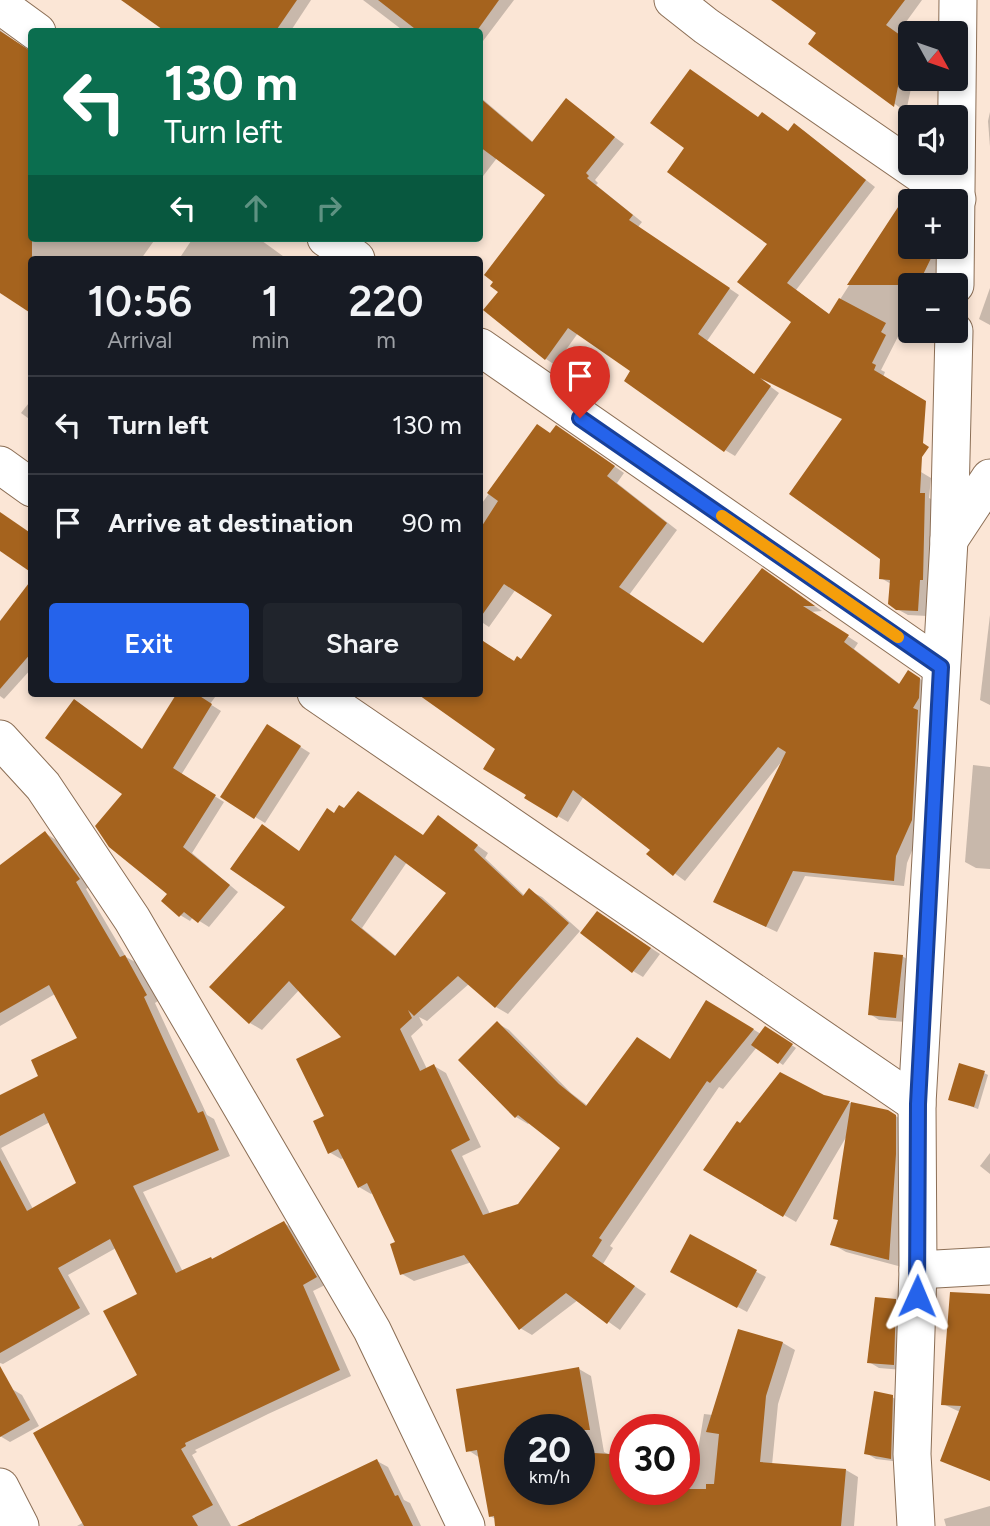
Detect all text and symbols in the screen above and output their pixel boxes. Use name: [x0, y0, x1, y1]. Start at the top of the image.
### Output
north arrow: [898, 21, 968, 91]
map controls: [898, 21, 968, 343]
text: 130 m: [164, 53, 298, 112]
icon: left: [49, 56, 140, 147]
button: sound: [898, 105, 968, 175]
text: Turn left: [164, 113, 283, 151]
icon: left: [164, 189, 202, 227]
icon: ahead: [237, 189, 275, 227]
icon: right: [310, 189, 348, 227]
button: +: [898, 189, 968, 259]
button: −: [898, 273, 968, 343]
text: 10:56: [87, 276, 192, 327]
text: 1: [262, 276, 279, 327]
text: 220: [349, 276, 424, 327]
text: Arrival: [107, 326, 172, 354]
text: min: [252, 326, 289, 354]
text: m: [376, 326, 396, 354]
pin: [550, 346, 610, 418]
icon: arrive: [561, 357, 599, 395]
icon: left: [49, 406, 87, 444]
text: Turn left: [108, 409, 209, 441]
text: 130 m: [392, 409, 462, 441]
icon: arrive: [49, 504, 87, 542]
text: Arrive at destination: [108, 507, 353, 539]
text: 90 m: [402, 507, 462, 539]
button: Exit: [49, 603, 249, 683]
button: Share: [263, 603, 462, 683]
position arrow: [880, 1259, 954, 1333]
speed limit sign: 30: [609, 1414, 700, 1505]
text: 20: [528, 1429, 571, 1471]
text: km/h: [529, 1466, 570, 1488]

